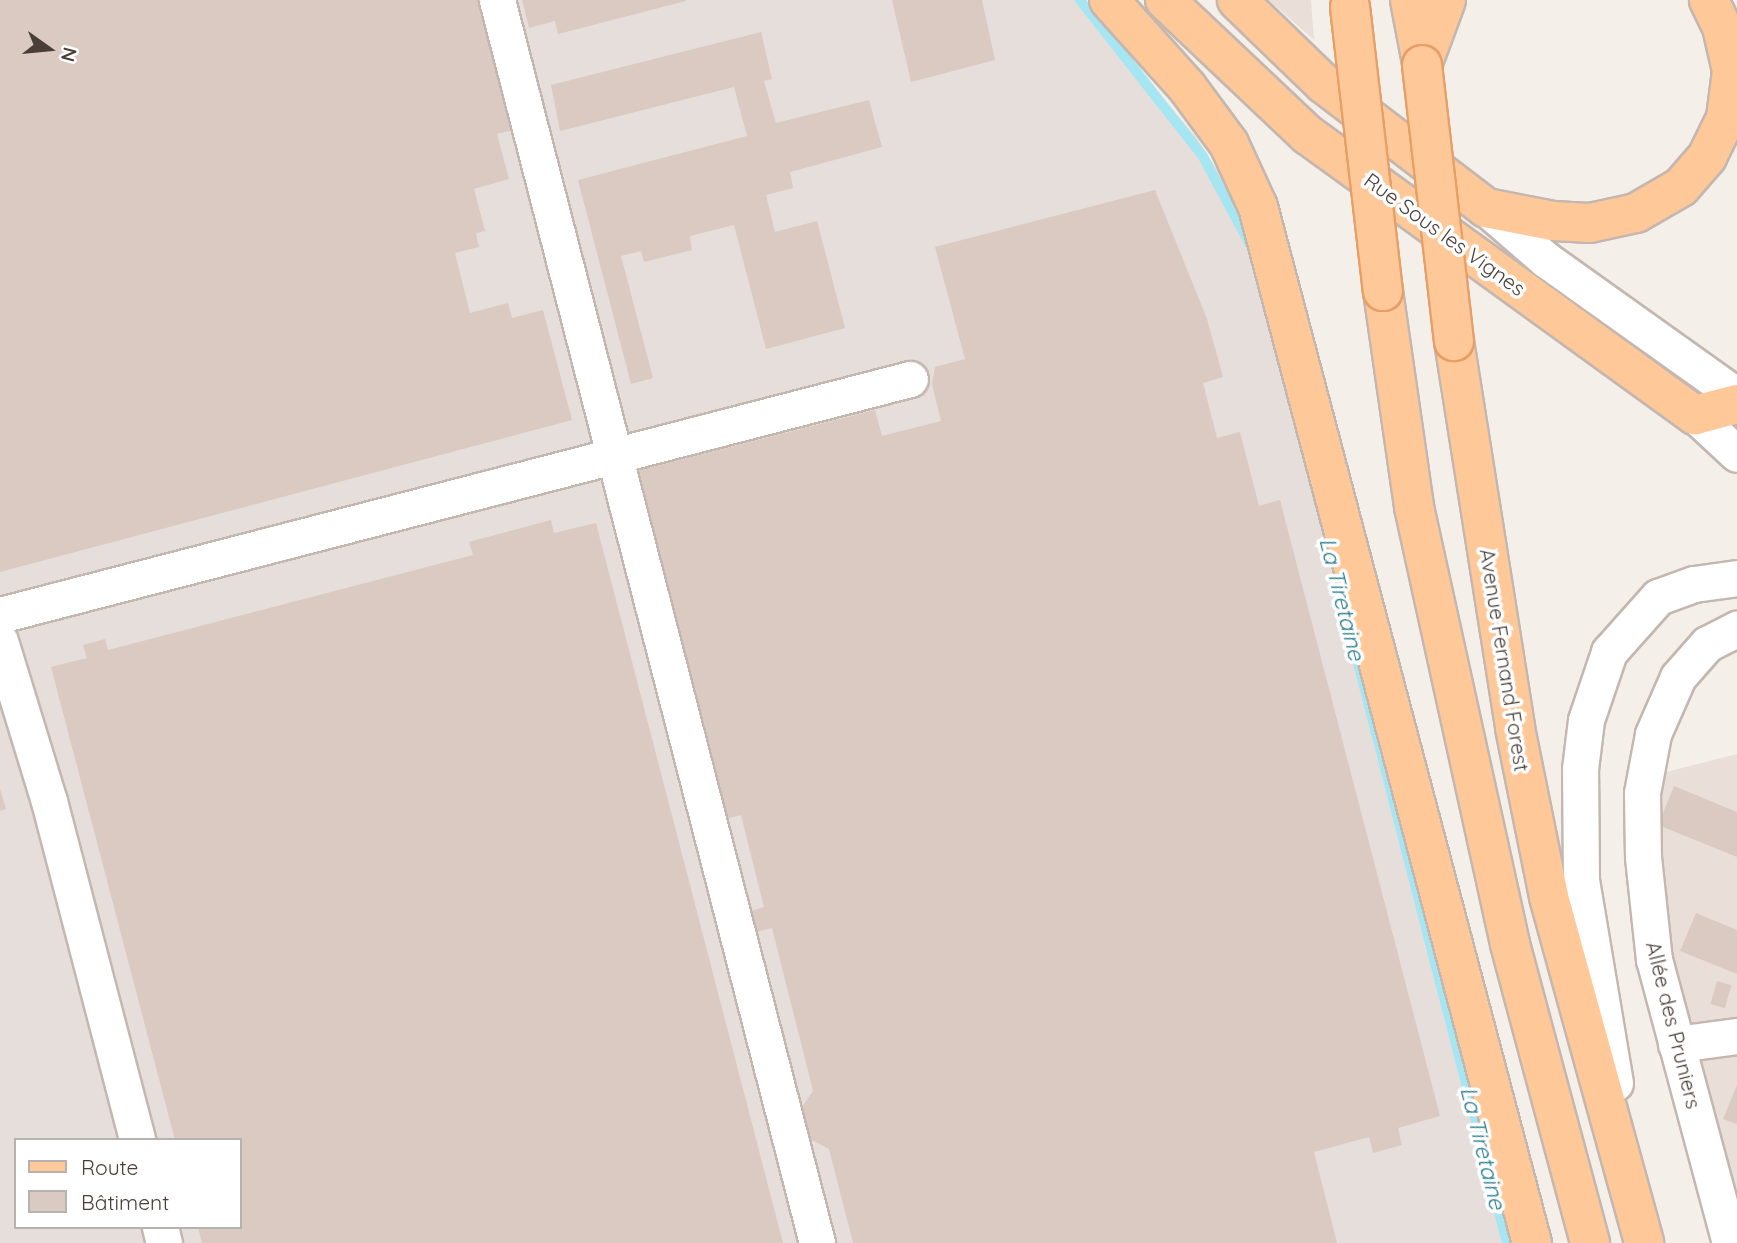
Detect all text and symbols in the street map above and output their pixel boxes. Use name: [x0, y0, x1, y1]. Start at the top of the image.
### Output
north arrow: [14, 14, 84, 84]
text: N: [56, 45, 83, 64]
street label: Rue Sous les Vignes: [1360, 167, 1530, 301]
water label: La Tiretaine: [1313, 535, 1371, 663]
street label: Avenue Fernand Forest: [1475, 547, 1535, 773]
street label: Allée des Pruniers: [1641, 939, 1707, 1111]
water label: La Tiretaine: [1454, 1084, 1512, 1212]
legend: [14, 1138, 242, 1229]
text: Route: [81, 1154, 138, 1180]
text: Bâtiment: [81, 1189, 169, 1215]

